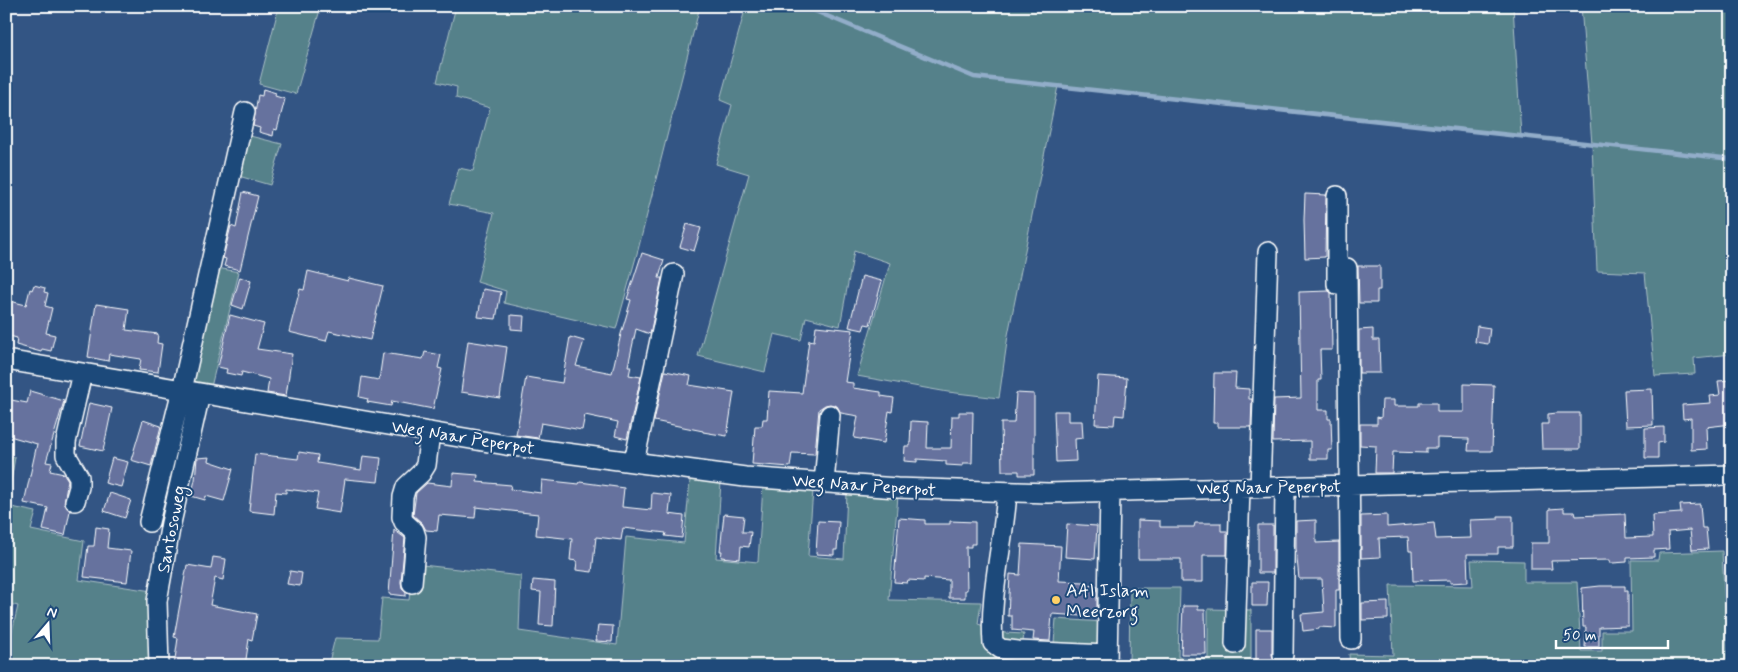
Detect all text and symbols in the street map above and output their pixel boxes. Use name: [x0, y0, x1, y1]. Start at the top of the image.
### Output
street label: Weg Naar Peperpot: [389, 415, 536, 463]
street label: Weg Naar Peperpot: [791, 469, 937, 505]
street label: Weg Naar Peperpot: [1197, 475, 1341, 503]
street label: Santosoweg: [152, 483, 193, 575]
place label: AAI Islam Meerzorg: [1066, 579, 1149, 626]
marker: AAI Islam Meerzorg: [1050, 594, 1062, 606]
north arrow: [22, 600, 72, 650]
text: N: [45, 603, 59, 623]
scale bar: [1556, 617, 1668, 649]
text: 50 m: [1563, 626, 1597, 646]

